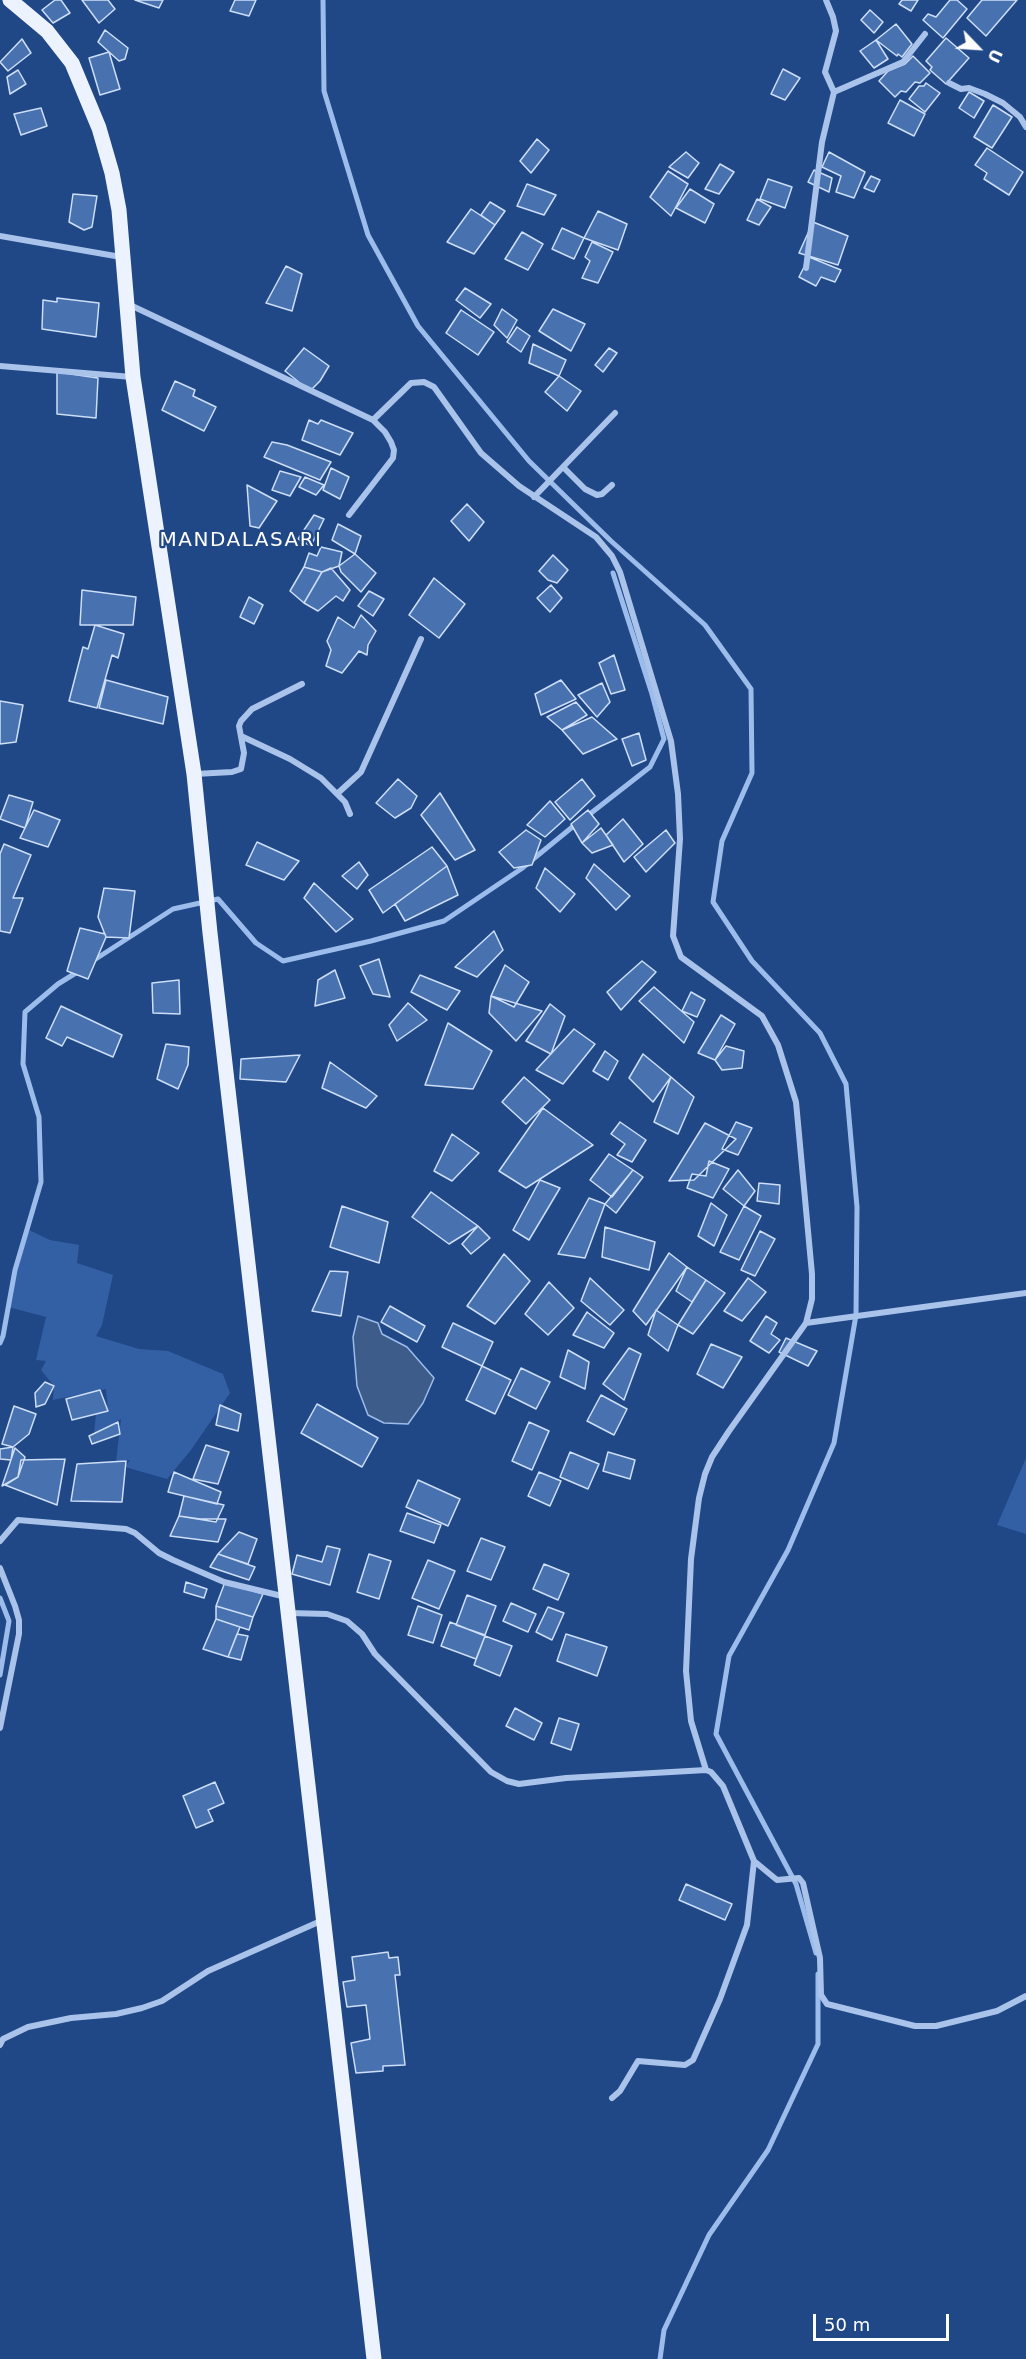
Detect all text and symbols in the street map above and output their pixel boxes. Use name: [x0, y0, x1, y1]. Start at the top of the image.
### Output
north arrow: [948, 18, 1008, 78]
text: U: [983, 46, 1006, 66]
district label: MANDALASARI: [160, 529, 322, 553]
scale bar: [816, 2302, 952, 2340]
text: 50 m: [824, 2314, 870, 2335]

